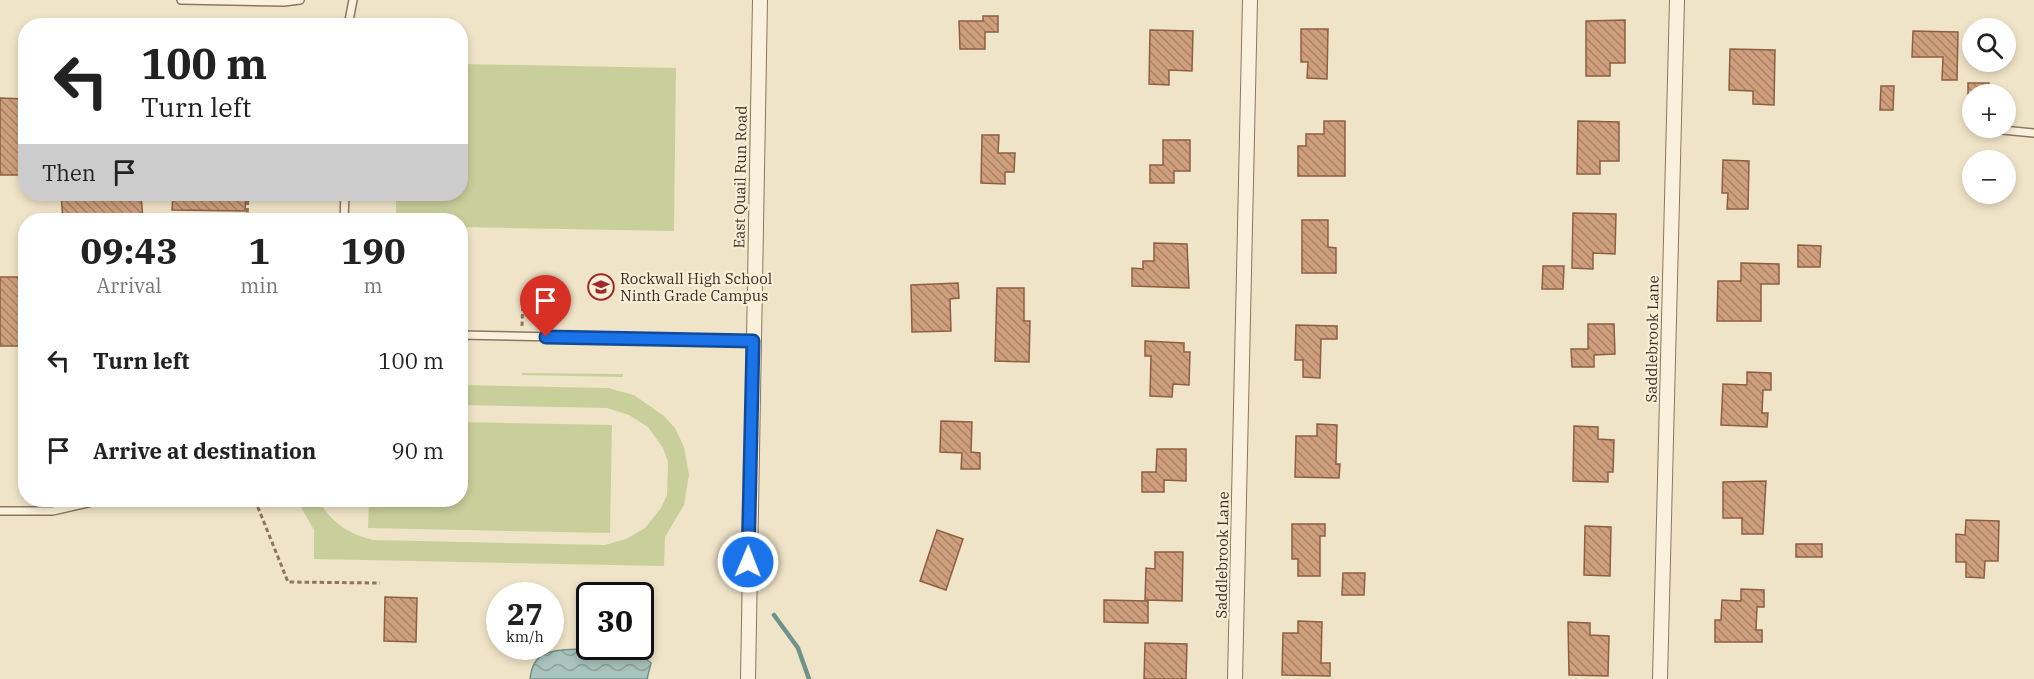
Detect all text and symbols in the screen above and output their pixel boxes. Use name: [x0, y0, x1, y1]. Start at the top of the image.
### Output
map controls: [1962, 18, 2016, 204]
button: search: [1962, 18, 2016, 72]
text: 100 m: [141, 36, 267, 91]
icon: left: [42, 42, 120, 120]
button: +: [1962, 84, 2016, 138]
text: Turn left: [141, 89, 252, 124]
street label: East Quail Run Road: [729, 105, 751, 249]
button: −: [1962, 150, 2016, 204]
icon: arrive: [108, 156, 141, 189]
text: Then: [42, 158, 96, 187]
text: 09:43: [80, 227, 178, 274]
text: 1: [248, 227, 270, 274]
text: 190: [341, 227, 406, 274]
place label: Rockwall High School Ninth Grade Campus: [620, 269, 772, 305]
text: Arrival: [97, 272, 162, 299]
text: min: [240, 272, 278, 299]
text: m: [364, 272, 383, 299]
school or university icon: Rockwall High School Ninth Grade Campus: [586, 272, 616, 302]
pin: [520, 275, 571, 337]
street label: Saddlebrook Lane: [1641, 275, 1663, 403]
icon: arrive: [529, 284, 562, 317]
icon: left: [42, 344, 75, 377]
text: Turn left: [93, 346, 189, 375]
text: 100 m: [378, 346, 444, 375]
icon: arrive: [42, 434, 75, 467]
text: Arrive at destination: [93, 436, 316, 465]
text: 90 m: [392, 436, 444, 465]
street label: Saddlebrook Lane: [1211, 491, 1233, 619]
position arrow: [716, 530, 780, 594]
speed limit sign: 30: [576, 582, 654, 660]
text: 27: [507, 594, 543, 633]
text: km/h: [506, 627, 544, 646]

